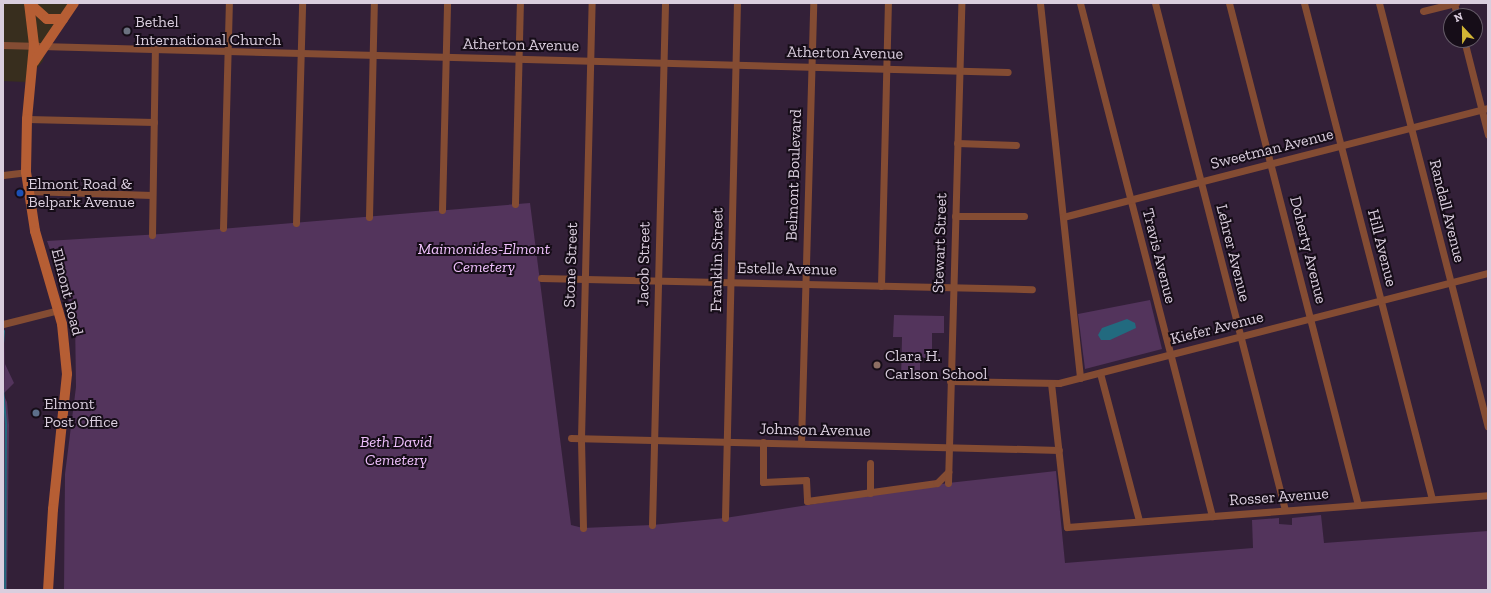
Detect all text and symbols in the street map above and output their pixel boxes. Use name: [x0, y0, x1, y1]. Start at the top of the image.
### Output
north arrow: [1443, 8, 1483, 48]
text: N: [1452, 10, 1465, 25]
place label: Bethel International Church: [135, 12, 281, 50]
marker: Bethel International Church: [122, 26, 132, 36]
street label: Atherton Avenue: [462, 34, 580, 56]
street label: Atherton Avenue: [786, 42, 904, 64]
street label: Belmont Boulevard: [782, 109, 806, 241]
street label: Sweetman Avenue: [1208, 124, 1336, 174]
street label: Randall Avenue: [1425, 157, 1469, 265]
place label: Elmont Road & Belpark Avenue: [28, 174, 135, 212]
marker: Elmont Road & Belpark Avenue: [15, 188, 25, 198]
street label: Stewart Street: [929, 193, 951, 293]
street label: Doherty Avenue: [1285, 194, 1331, 306]
street label: Lehrer Avenue: [1212, 202, 1254, 304]
street label: Travis Avenue: [1138, 206, 1180, 306]
street label: Hill Avenue: [1363, 207, 1401, 289]
street label: Franklin Street: [706, 208, 728, 312]
street label: Stone Street: [560, 222, 582, 308]
street label: Jacob Street: [634, 222, 654, 306]
park label: Maimonides-Elmont Cemetery: [418, 239, 550, 277]
street label: Elmont Road: [47, 247, 87, 337]
street label: Estelle Avenue: [737, 259, 837, 279]
street label: Kiefer Avenue: [1168, 307, 1266, 349]
place label: Clara H. Carlson School: [885, 346, 987, 384]
marker: Clara H. Carlson School: [872, 360, 882, 370]
place label: Elmont Post Office: [44, 394, 118, 432]
marker: Elmont Post Office: [31, 408, 41, 418]
street label: Johnson Avenue: [759, 419, 871, 441]
park label: Beth David Cemetery: [360, 432, 432, 470]
street label: Rosser Avenue: [1228, 484, 1330, 510]

